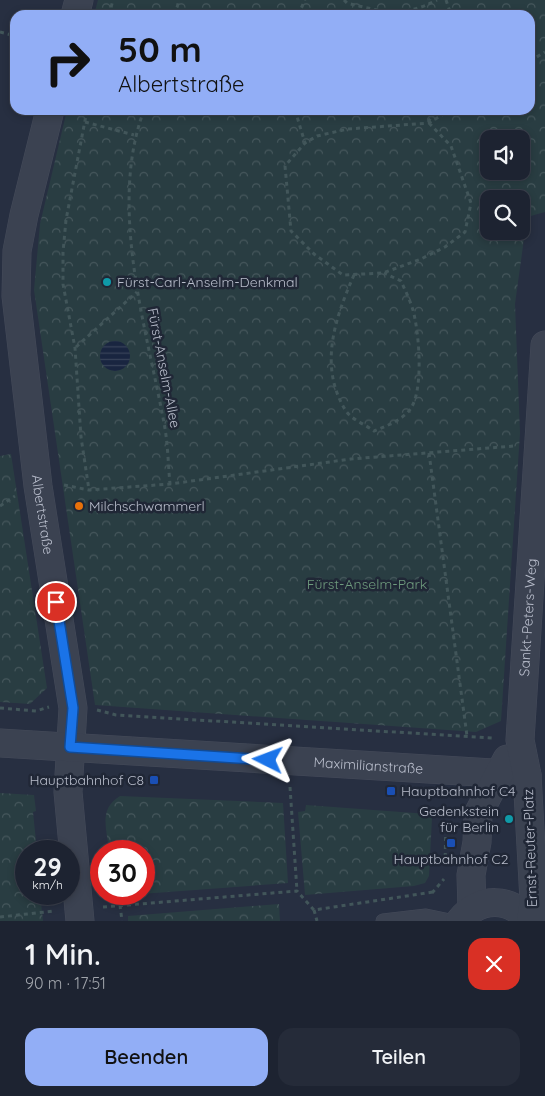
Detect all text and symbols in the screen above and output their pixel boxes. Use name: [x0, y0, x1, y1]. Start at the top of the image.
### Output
text: 50 m: [118, 27, 202, 71]
icon: right: [35, 30, 100, 95]
text: Albertstraße: [118, 70, 245, 98]
map controls: [480, 130, 530, 240]
button: sound: [480, 130, 530, 180]
button: search: [480, 190, 530, 240]
place label: Fürst-Carl-Anselm-Denkmal: [117, 273, 298, 291]
marker: Fürst-Carl-Anselm-Denkmal: [101, 276, 113, 288]
street label: Fürst-Anselm-Allee: [144, 306, 185, 430]
street label: Albertstraße: [28, 474, 58, 556]
place label: Milchschwammerl: [89, 497, 205, 515]
marker: Milchschwammerl: [73, 500, 85, 512]
street label: Sankt-Peters-Weg: [515, 558, 540, 677]
park label: Fürst-Anselm-Park: [307, 575, 427, 593]
pin: [35, 581, 77, 623]
icon: arrive: [42, 588, 70, 616]
position arrow: [241, 733, 293, 785]
street label: Maximilianstraße: [313, 753, 424, 778]
place label: Hauptbahnhof C8: [29, 771, 144, 789]
marker: Hauptbahnhof C8: [148, 774, 160, 786]
place label: Hauptbahnhof C4: [401, 782, 515, 800]
marker: Hauptbahnhof C4: [385, 785, 397, 797]
street label: Ernst-Reuter-Platz: [519, 788, 541, 907]
place label: Gedenkstein für Berlin: [419, 802, 499, 836]
marker: Gedenkstein für Berlin: [503, 813, 515, 825]
marker: Hauptbahnhof C2: [445, 837, 457, 849]
speed limit sign: 30: [90, 840, 155, 905]
place label: Hauptbahnhof C2: [394, 850, 509, 868]
text: 29: [33, 851, 62, 882]
text: km/h: [32, 877, 63, 892]
text: 1 Min.: [25, 935, 101, 973]
button: close: [468, 938, 520, 990]
text: 90 m · 17:51: [25, 973, 106, 993]
button: Beenden: [25, 1028, 268, 1086]
button: Teilen: [278, 1028, 520, 1086]

